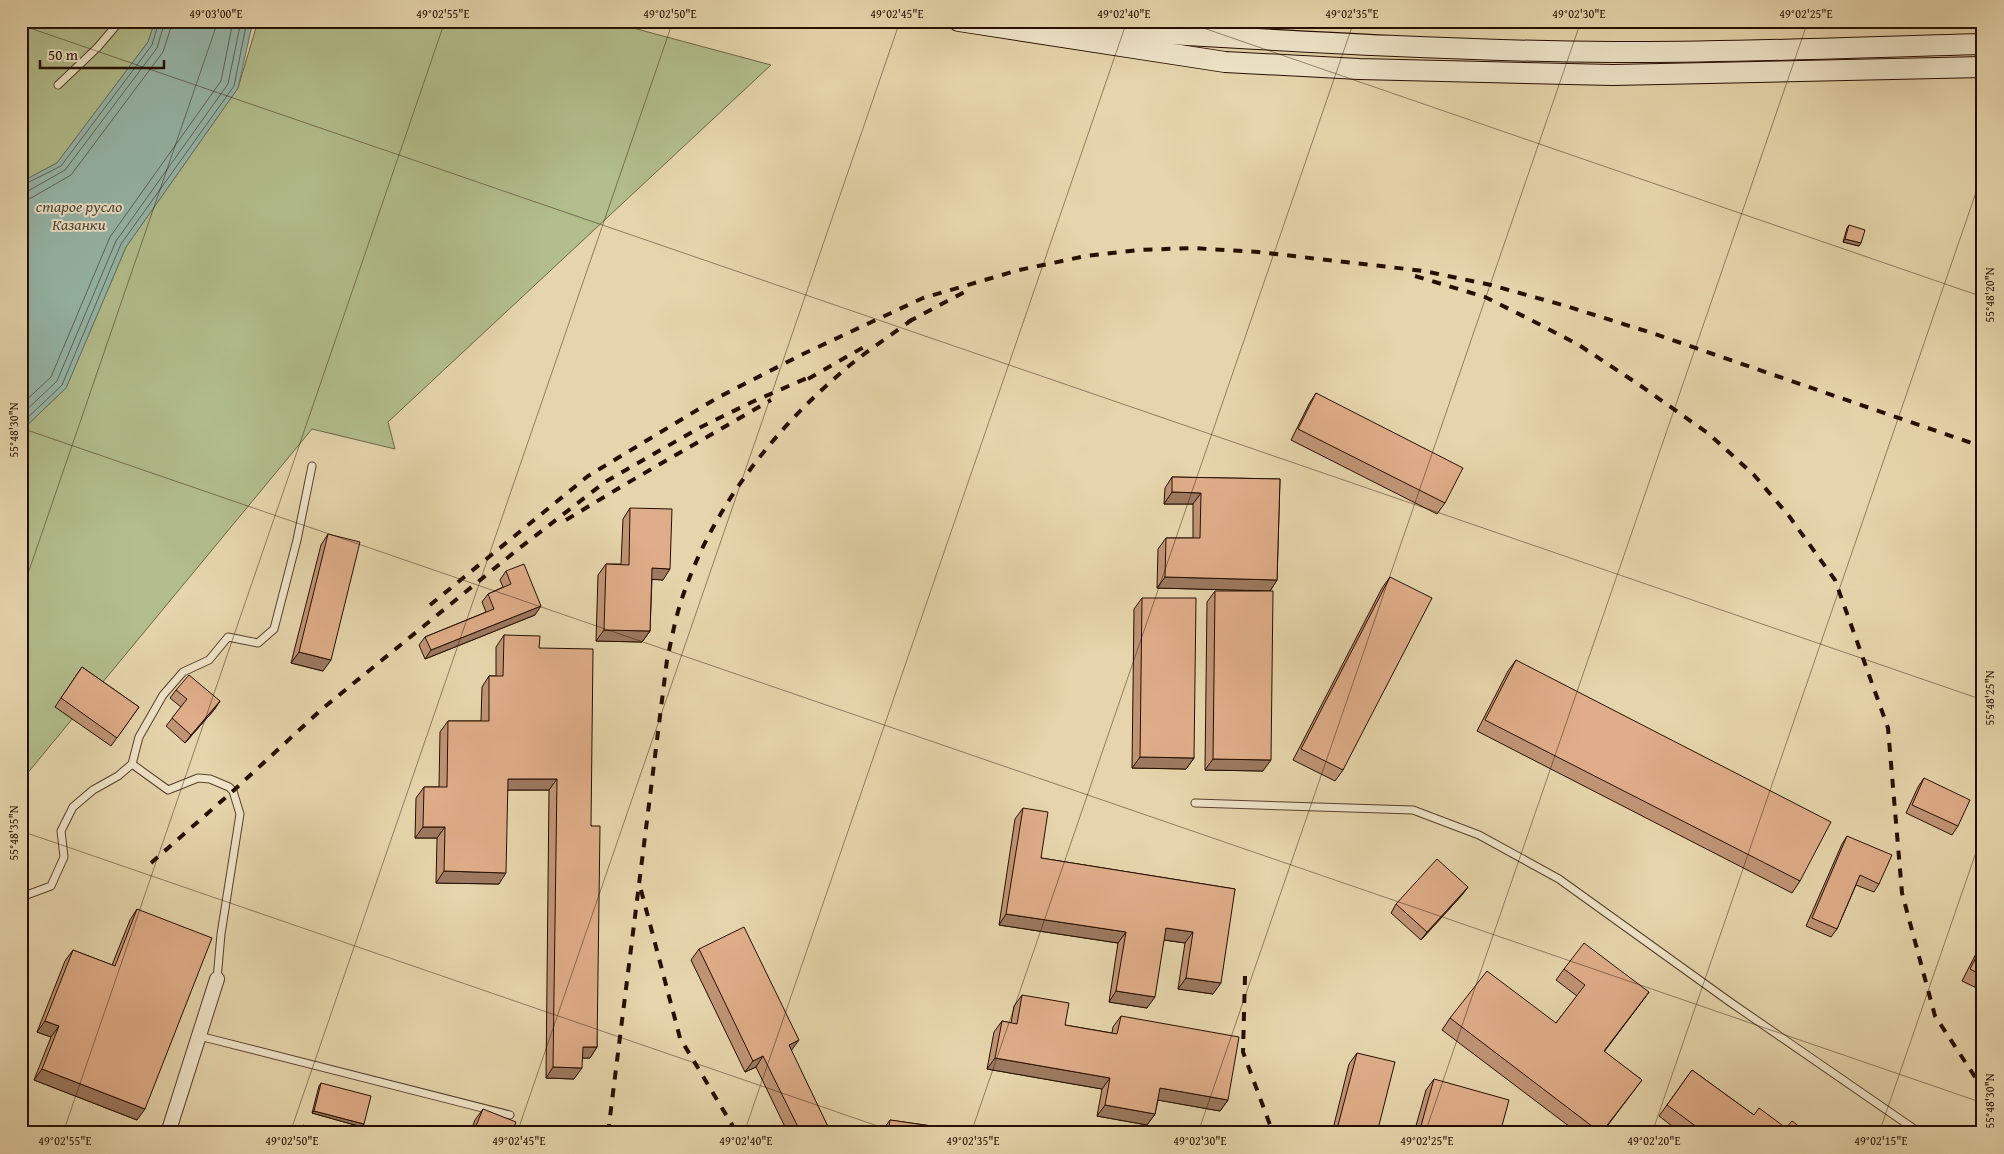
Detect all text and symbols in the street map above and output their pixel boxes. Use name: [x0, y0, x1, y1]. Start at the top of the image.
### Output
text: 49°03'00"E: [189, 5, 243, 22]
text: 49°02'55"E: [416, 5, 470, 22]
text: 49°02'50"E: [643, 5, 697, 22]
text: 49°02'45"E: [870, 5, 924, 22]
text: 49°02'40"E: [1097, 5, 1151, 22]
text: 49°02'35"E: [1325, 5, 1379, 22]
text: 49°02'30"E: [1552, 5, 1606, 22]
text: 49°02'25"E: [1779, 5, 1833, 22]
scale bar: [40, 38, 164, 70]
text: 50 m: [48, 44, 79, 65]
water label: старое русло Казанки: [36, 194, 122, 236]
text: 55°48'20"N: [1981, 267, 1998, 323]
text: 55°48'30"N: [5, 402, 22, 458]
text: 55°48'25"N: [1981, 670, 1998, 726]
text: 55°48'35"N: [5, 805, 22, 861]
text: 55°48'30"N: [1981, 1073, 1998, 1129]
text: 49°02'55"E: [38, 1132, 92, 1149]
text: 49°02'50"E: [265, 1132, 319, 1149]
text: 49°02'45"E: [492, 1132, 546, 1149]
text: 49°02'40"E: [719, 1132, 773, 1149]
text: 49°02'35"E: [946, 1132, 1000, 1149]
text: 49°02'30"E: [1173, 1132, 1227, 1149]
text: 49°02'25"E: [1400, 1132, 1454, 1149]
text: 49°02'20"E: [1627, 1132, 1681, 1149]
text: 49°02'15"E: [1854, 1132, 1908, 1149]

